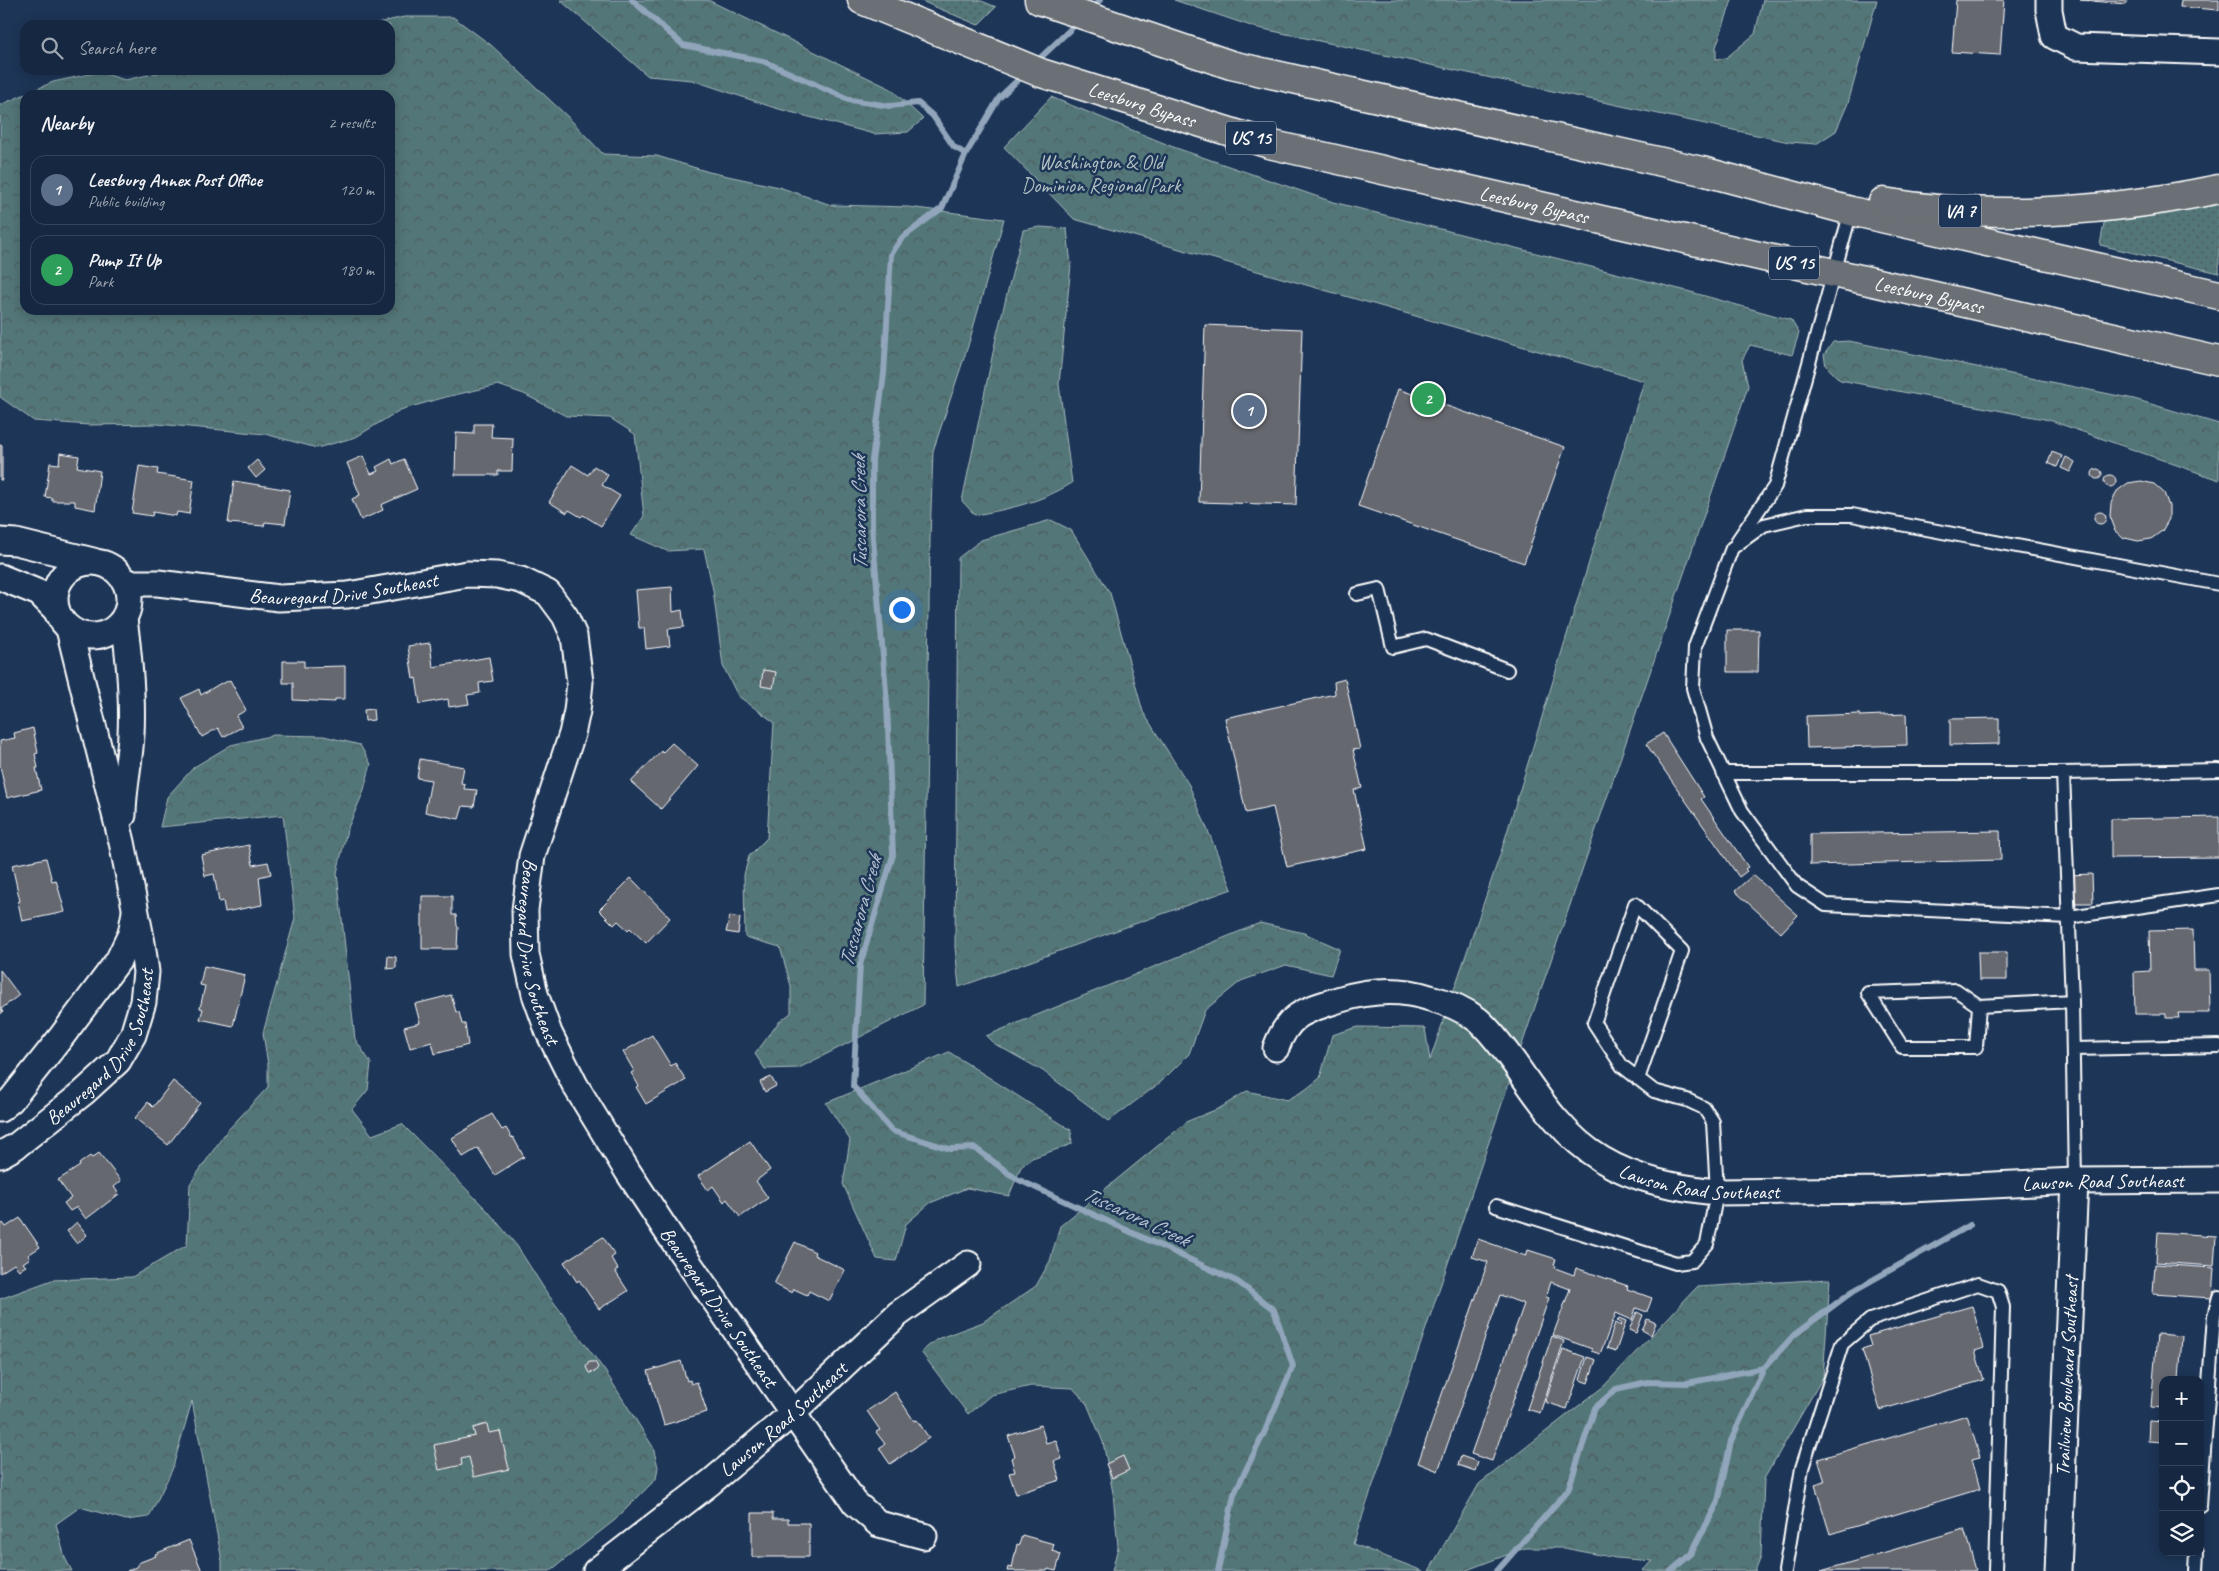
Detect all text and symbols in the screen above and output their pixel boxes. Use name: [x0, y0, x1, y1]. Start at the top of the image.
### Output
search box: [20, 20, 395, 75]
icon: search: [38, 34, 66, 62]
text: Search here: [78, 36, 155, 60]
street label: Leesburg Bypass: [1085, 76, 1201, 133]
text: Nearby: [40, 110, 93, 136]
text: 2 results: [328, 113, 375, 133]
road number: US 15: [1226, 122, 1276, 154]
park label: Washington & Old Dominion Regional Park: [1022, 150, 1182, 198]
text: Leesburg Annex Post Office: [88, 168, 262, 192]
text: 1: [53, 180, 61, 200]
text: 120 m: [340, 180, 374, 200]
street label: Leesburg Bypass: [1477, 180, 1593, 230]
text: Public building: [88, 192, 164, 212]
road number: VA 7: [1939, 195, 1981, 228]
road number: US 15: [1769, 247, 1819, 280]
text: Pump It Up: [88, 248, 161, 272]
text: 2: [53, 260, 61, 280]
text: 180 m: [340, 260, 374, 280]
street label: Leesburg Bypass: [1872, 270, 1988, 320]
text: Park: [88, 272, 113, 292]
pin: 2: [1412, 380, 1444, 418]
pin: 1: [1233, 392, 1265, 430]
water label: Tuscarora Creek: [845, 451, 873, 570]
street label: Beauregard Drive Southeast: [248, 567, 442, 611]
your location: [889, 597, 915, 623]
water label: Tuscarora Creek: [833, 848, 888, 969]
street label: Beauregard Drive Southeast: [512, 857, 566, 1051]
street label: Beauregard Drive Southeast: [40, 966, 159, 1130]
street label: Lawson Road Southeast: [1615, 1158, 1782, 1205]
street label: Lawson Road Southeast: [2021, 1168, 2186, 1196]
water label: Tuscarora Creek: [1079, 1180, 1197, 1254]
street label: Beauregard Drive Southeast: [655, 1222, 785, 1394]
street label: Trailview Boulevard Southeast: [2050, 1272, 2083, 1477]
street label: Lawson Road Southeast: [714, 1355, 854, 1482]
map controls: [2159, 1376, 2204, 1556]
button: +: [2159, 1376, 2204, 1421]
button: −: [2159, 1421, 2204, 1466]
button: locate: [2159, 1466, 2204, 1511]
button: layers: [2159, 1511, 2204, 1556]

